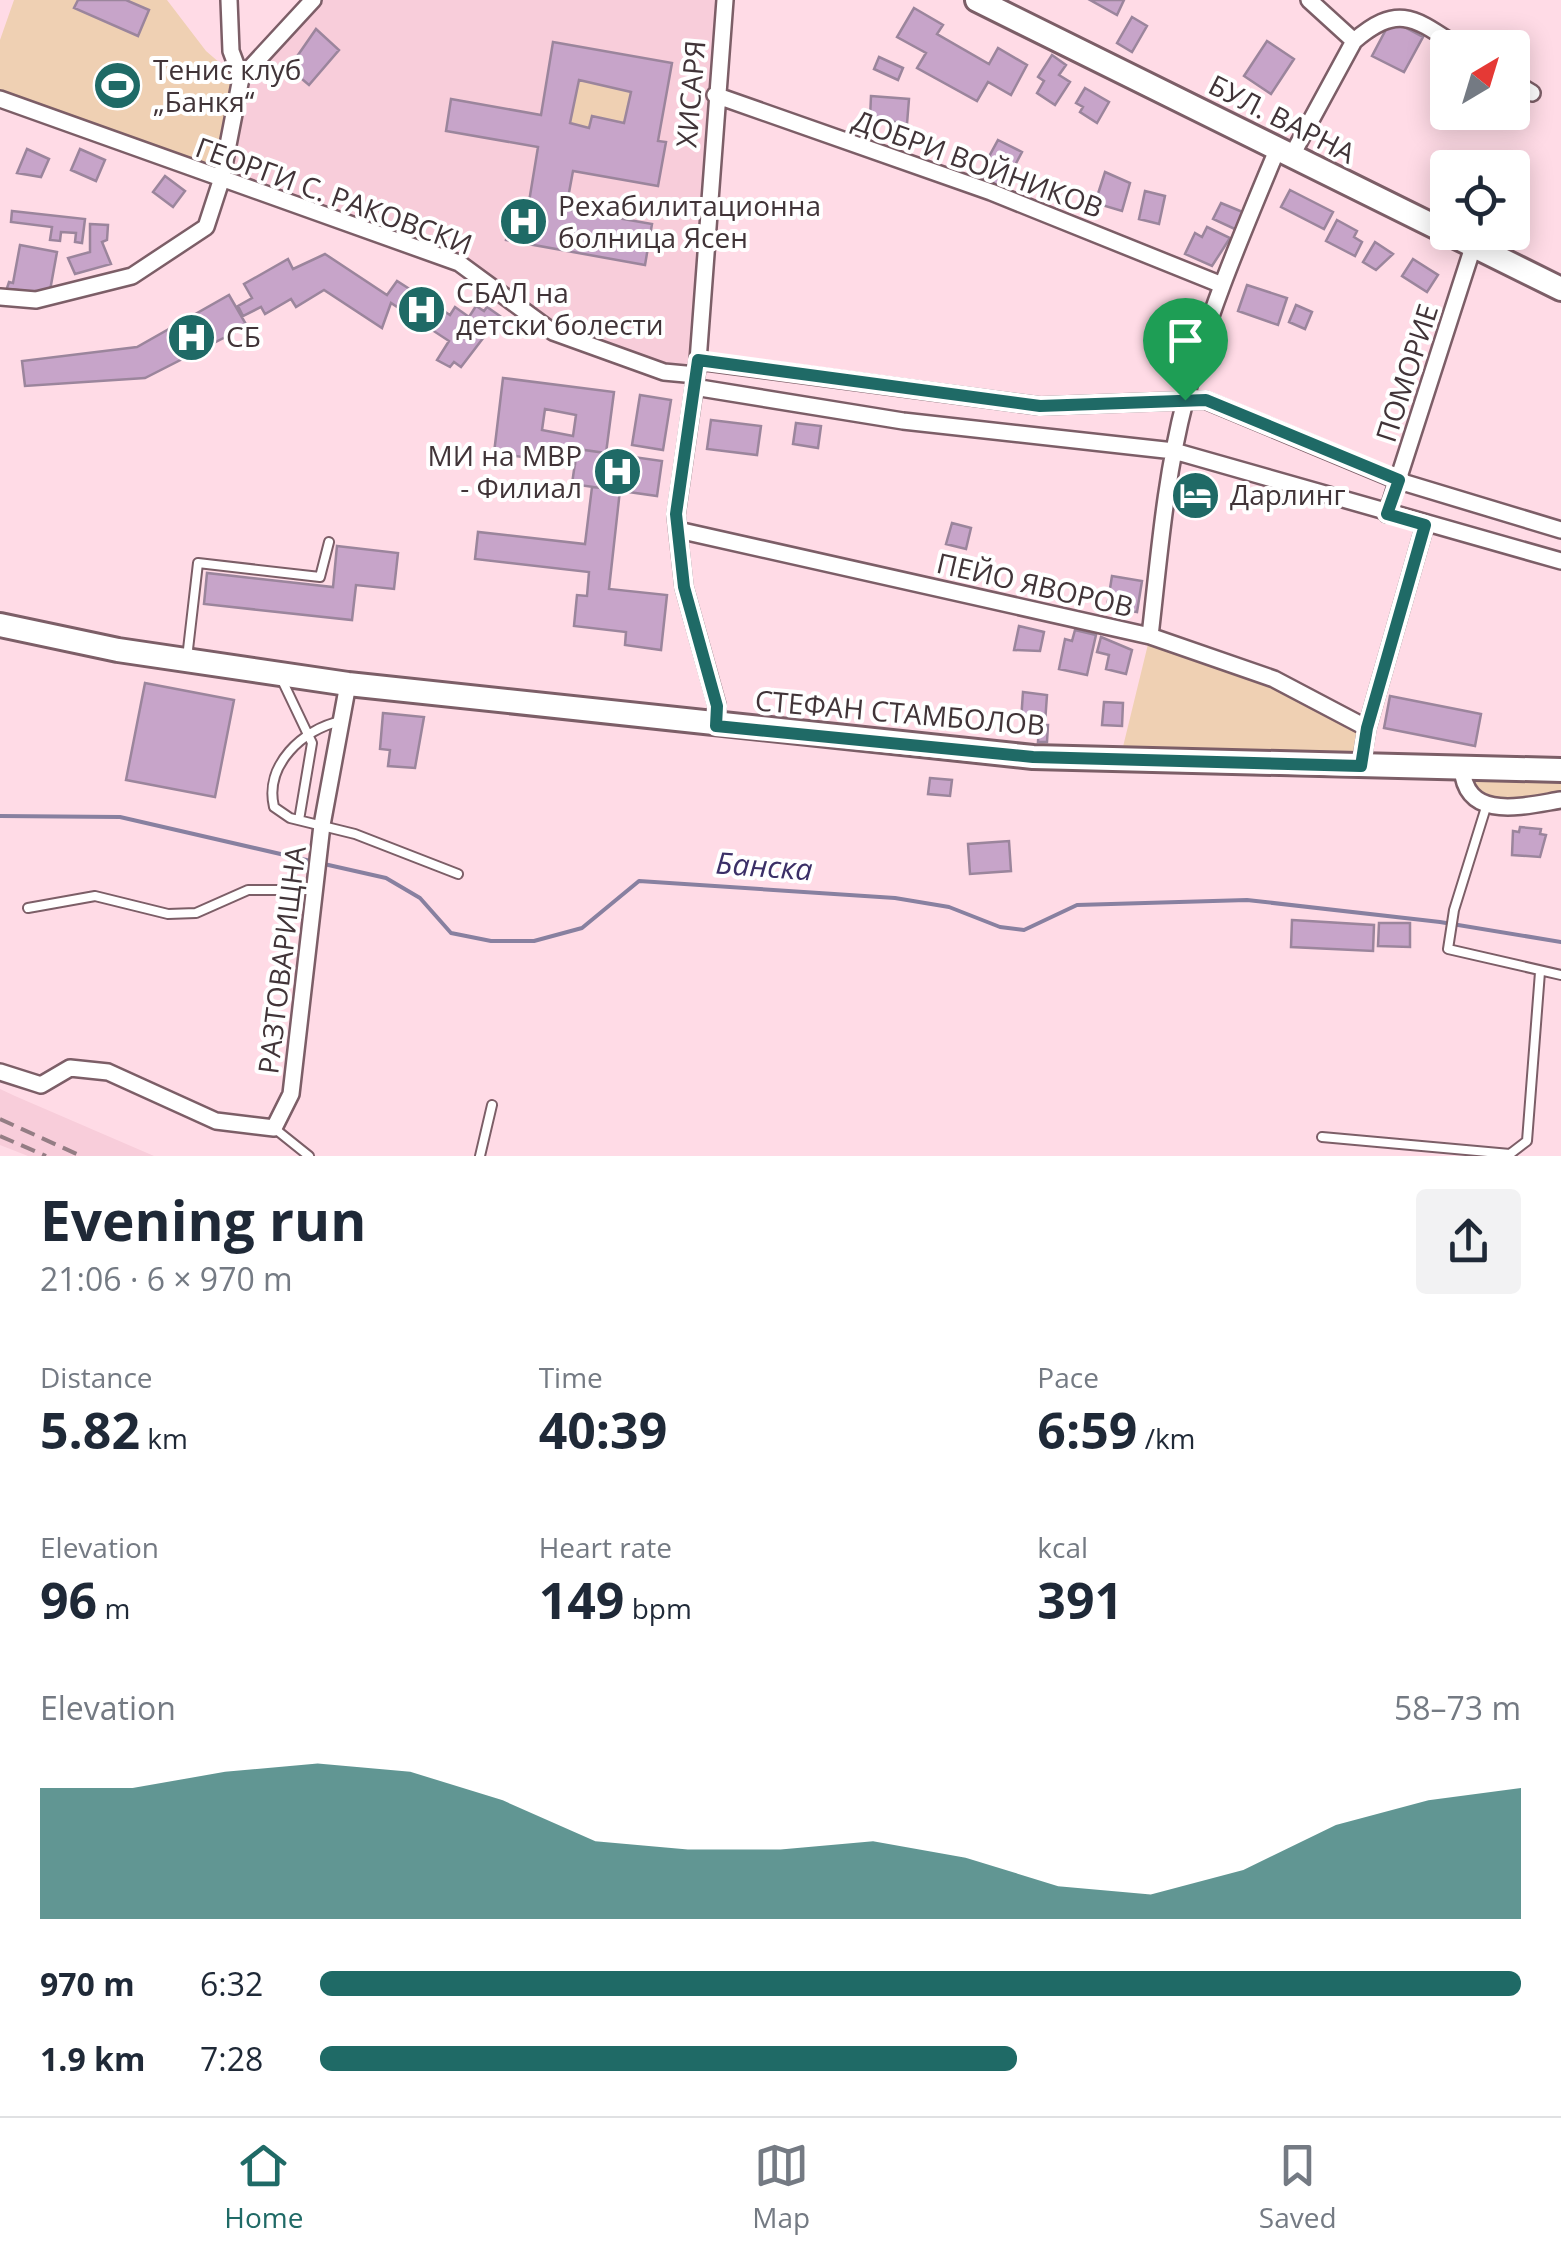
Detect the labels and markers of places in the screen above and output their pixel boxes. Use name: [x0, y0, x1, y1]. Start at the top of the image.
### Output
place label: Тенис клуб „Банкя“: [153, 50, 302, 120]
sports icon: Тенис клуб „Банкя“: [92, 60, 144, 112]
place label: Рехабилитационна болница Ясен: [558, 186, 821, 256]
hospital icon: Рехабилитационна болница Ясен: [497, 196, 549, 248]
place label: СБАЛ на детски болести: [456, 273, 664, 343]
hospital icon: СБАЛ на детски болести: [395, 283, 447, 335]
pin: [1143, 298, 1228, 401]
hospital icon: СБ: [165, 311, 217, 363]
place label: СБ: [226, 317, 261, 355]
place label: МИ на МВР - Филиал: [428, 436, 582, 506]
hospital icon: МИ на МВР - Филиал: [591, 446, 643, 498]
hotel icon: Дарлинг: [1169, 469, 1221, 521]
place label: Дарлинг: [1230, 475, 1345, 513]

